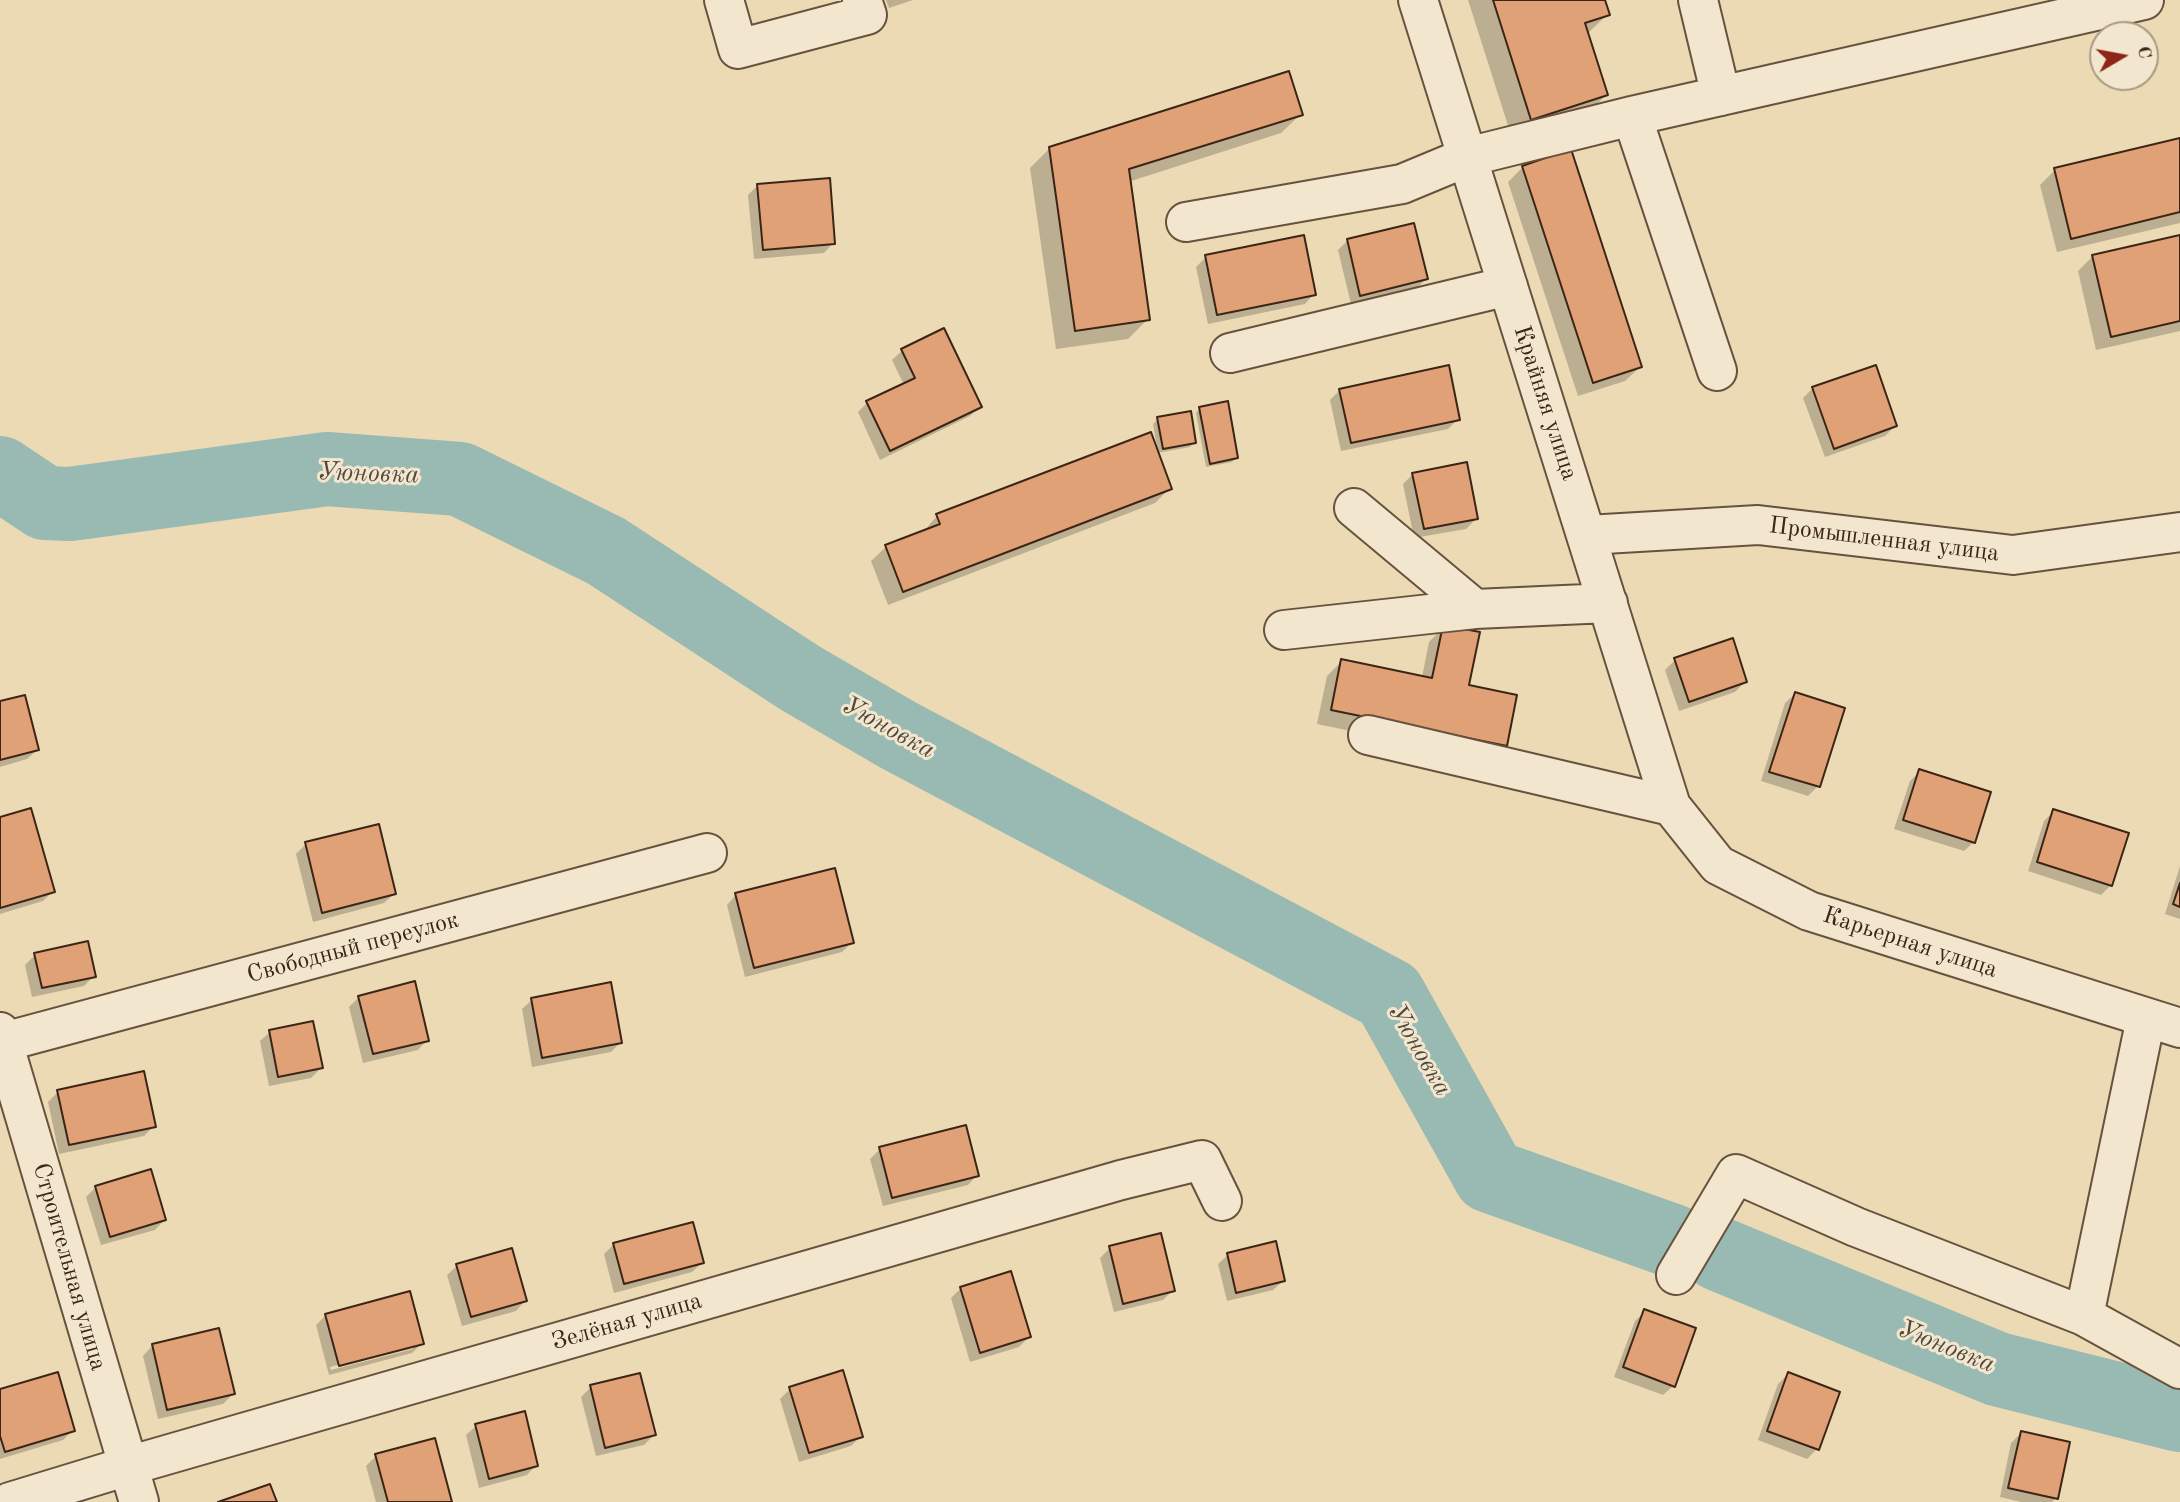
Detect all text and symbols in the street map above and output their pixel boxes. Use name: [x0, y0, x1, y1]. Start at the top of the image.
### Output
north arrow: [2089, 21, 2159, 91]
text: С: [2133, 45, 2154, 60]
street label: Крайняя улица: [1506, 322, 1584, 484]
water label: Уюновка: [316, 457, 420, 491]
street label: Промышленная улица: [1767, 512, 2001, 568]
water label: Уюновка: [836, 690, 940, 766]
street label: Карьерная улица: [1819, 901, 2001, 985]
street label: Свободный переулок: [244, 906, 462, 990]
water label: Уюновка: [1380, 998, 1458, 1102]
street label: Строительная улица: [26, 1160, 112, 1374]
street label: Зелёная улица: [549, 1287, 705, 1357]
water label: Уюновка: [1893, 1313, 1999, 1381]

